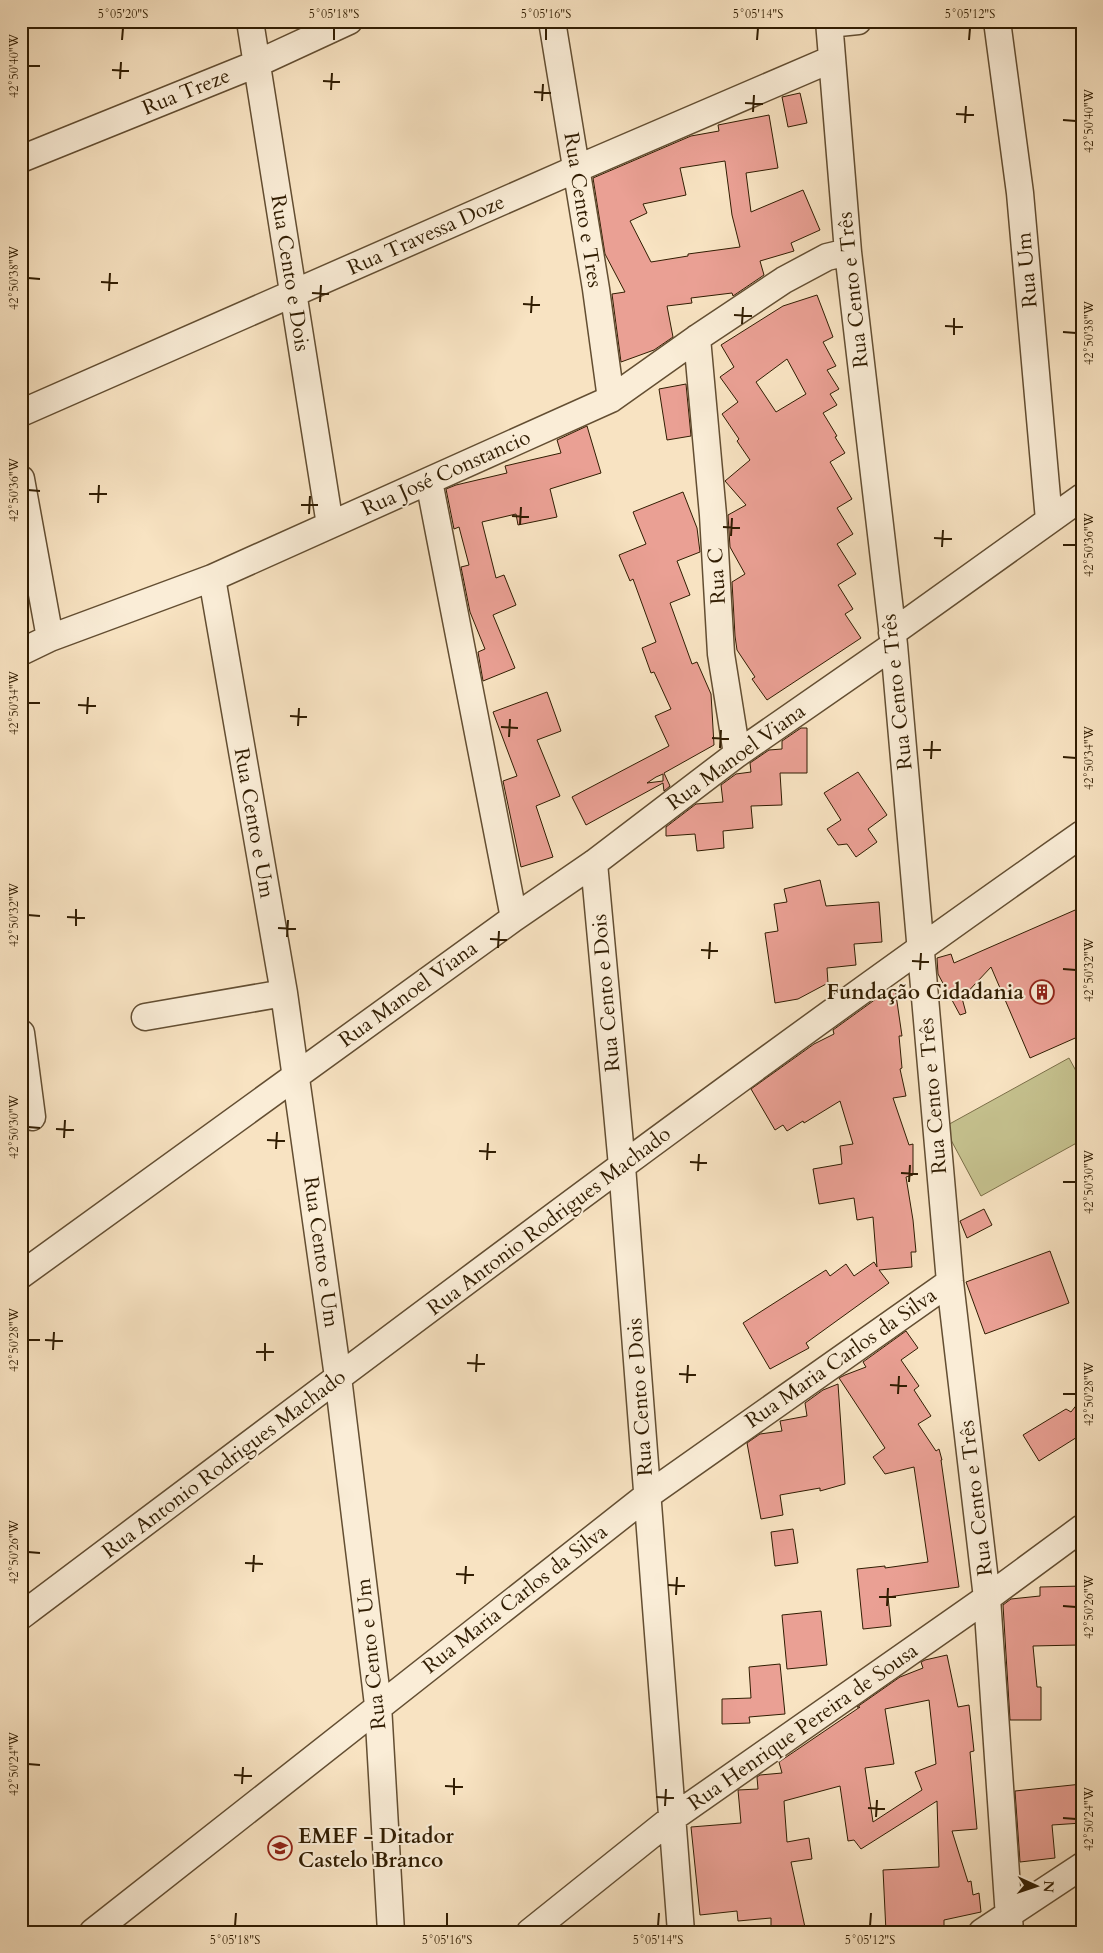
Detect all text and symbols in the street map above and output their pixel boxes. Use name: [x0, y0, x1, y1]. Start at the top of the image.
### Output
text: 5°05'20"S: [98, 6, 148, 22]
text: 5°05'18"S: [309, 6, 359, 22]
text: 5°05'16"S: [521, 6, 571, 22]
text: 5°05'14"S: [733, 6, 783, 22]
text: 5°05'12"S: [945, 6, 995, 22]
text: 42°50'40"W: [6, 33, 22, 98]
street label: Rua Treze: [138, 61, 234, 123]
text: 42°50'40"W: [1081, 88, 1097, 153]
street label: Rua Cento e Tres: [556, 130, 610, 290]
street label: Rua Travessa Doze: [343, 187, 509, 283]
street label: Rua Cento e Dois: [263, 192, 317, 354]
street label: Rua Cento e Três: [830, 211, 876, 369]
street label: Rua Um: [1009, 231, 1045, 309]
text: 42°50'38"W: [6, 245, 22, 310]
text: 42°50'38"W: [1081, 300, 1097, 365]
street label: Rua José Constancio: [357, 423, 535, 523]
text: 42°50'36"W: [6, 457, 22, 522]
text: 42°50'36"W: [1081, 512, 1097, 577]
street label: Rua C: [701, 547, 733, 605]
street label: Rua Cento e Três: [874, 613, 920, 771]
text: 42°50'34"W: [6, 670, 22, 735]
street label: Rua Manoel Viana: [661, 697, 811, 817]
text: 42°50'34"W: [1081, 725, 1097, 790]
street label: Rua Cento e Um: [227, 746, 282, 901]
text: 42°50'32"W: [6, 882, 22, 947]
street label: Rua Cento e Dois: [585, 913, 627, 1073]
street label: Rua Manoel Viana: [333, 934, 483, 1054]
text: 42°50'32"W: [1081, 937, 1097, 1002]
place label: Fundação Cidadania: [827, 978, 1025, 1007]
building icon: Fundação Cidadania: [1029, 979, 1055, 1005]
street label: Rua Cento e Três: [912, 1017, 954, 1175]
text: 42°50'30"W: [6, 1094, 22, 1159]
street label: Rua Antonio Rodrigues Machado: [421, 1120, 677, 1322]
text: 42°50'30"W: [1081, 1149, 1097, 1214]
street label: Rua Cento e Um: [296, 1175, 346, 1330]
street label: Rua Maria Carlos da Silva: [740, 1281, 942, 1435]
text: 42°50'28"W: [6, 1307, 22, 1372]
street label: Rua Cento e Dois: [620, 1317, 660, 1477]
text: 42°50'28"W: [1081, 1361, 1097, 1426]
street label: Rua Antonio Rodrigues Machado: [96, 1363, 352, 1565]
street label: Rua Cento e Três: [952, 1418, 1000, 1578]
street label: Rua Maria Carlos da Silva: [416, 1518, 614, 1680]
text: 42°50'26"W: [6, 1519, 22, 1584]
text: 42°50'26"W: [1081, 1574, 1097, 1639]
street label: Rua Cento e Um: [349, 1577, 393, 1731]
street label: Rua Henrique Pereira de Sousa: [682, 1636, 924, 1818]
text: 42°50'24"W: [6, 1731, 22, 1796]
text: 42°50'24"W: [1081, 1786, 1097, 1851]
place label: EMEF - Ditador Castelo Branco: [298, 1822, 454, 1875]
school or university icon: EMEF - Ditador Castelo Branco: [267, 1835, 293, 1861]
north arrow: [1010, 1860, 1060, 1910]
text: N: [1039, 1880, 1058, 1893]
text: 5°05'18"S: [210, 1932, 260, 1948]
text: 5°05'16"S: [422, 1932, 472, 1948]
text: 5°05'14"S: [633, 1932, 683, 1948]
text: 5°05'12"S: [845, 1932, 895, 1948]

